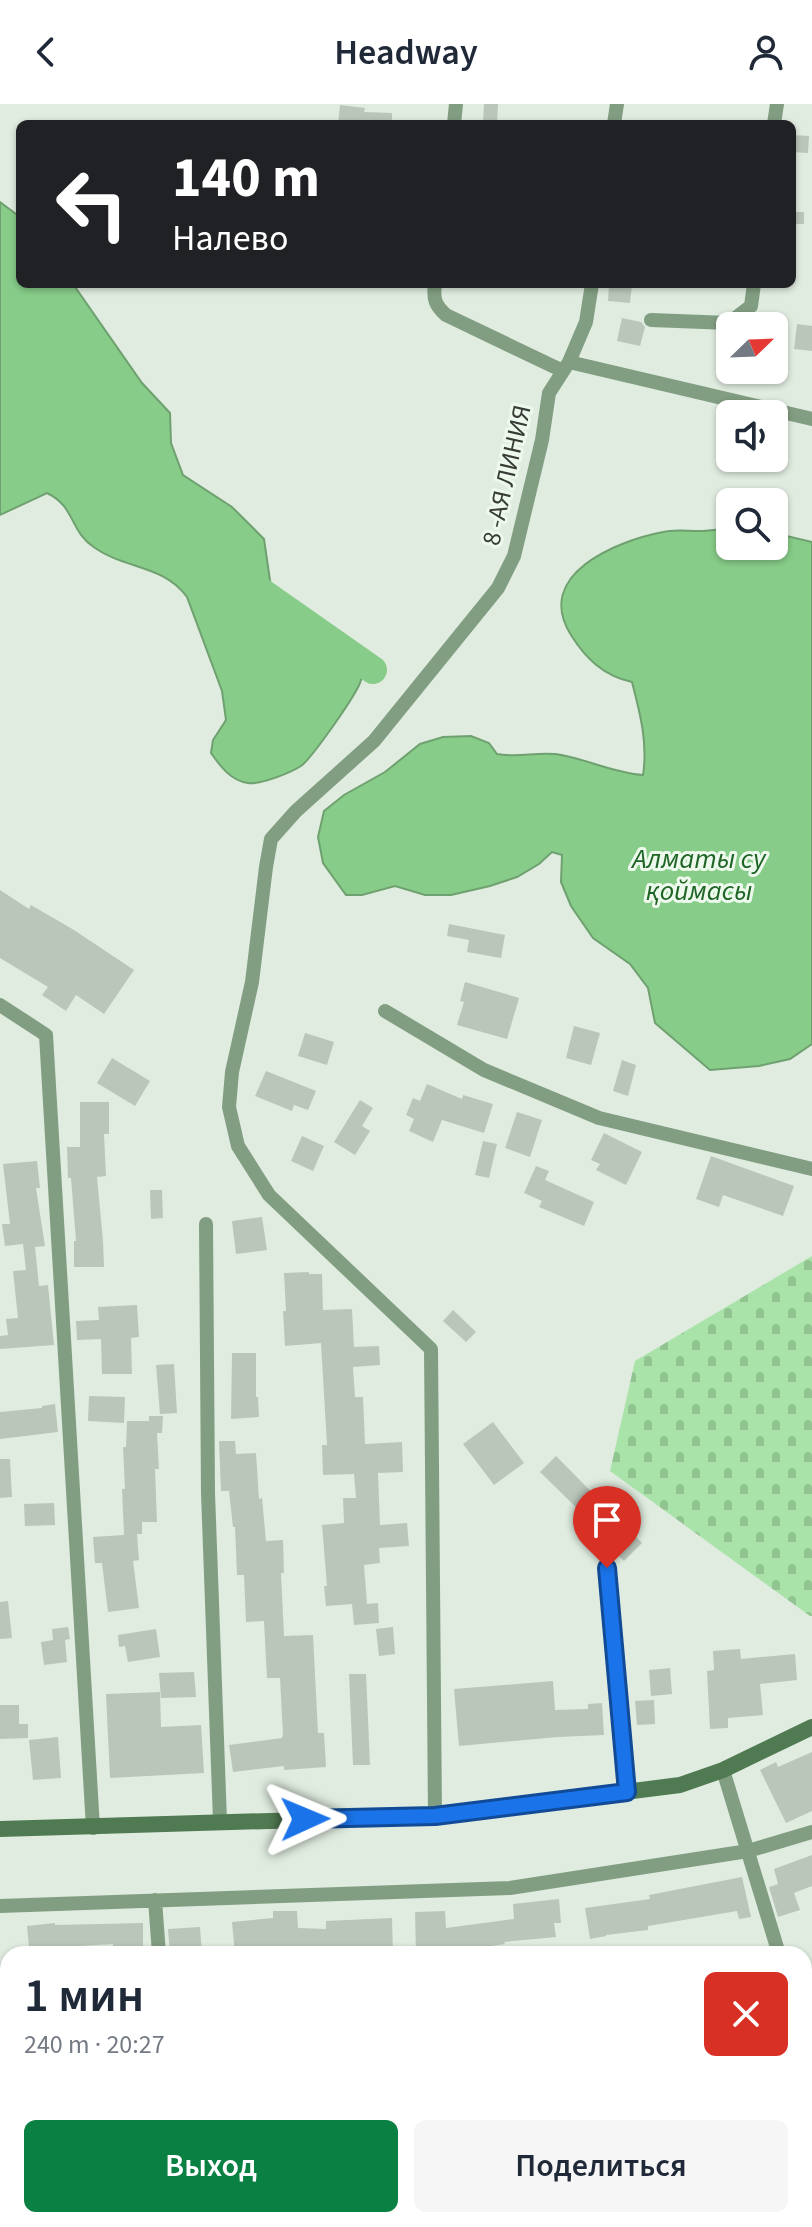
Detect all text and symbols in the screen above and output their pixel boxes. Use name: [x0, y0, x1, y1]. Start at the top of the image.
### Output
text: Headway: [334, 27, 478, 78]
icon: back: [24, 30, 68, 74]
icon: person: [744, 30, 788, 74]
text: 140 m: [172, 139, 320, 218]
icon: left: [40, 152, 144, 256]
text: Налево: [172, 213, 288, 264]
north arrow: [716, 312, 788, 384]
map controls: [716, 312, 788, 560]
button: sound: [716, 400, 788, 472]
street label: 8 -АЯ ЛИНИЯ: [472, 401, 541, 549]
button: search: [716, 488, 788, 560]
water label: Алматы су қоймасы: [630, 839, 767, 911]
pin: [573, 1486, 641, 1568]
icon: arrive: [585, 1498, 629, 1542]
position arrow: [263, 1777, 347, 1861]
text: 1 мин: [24, 1962, 144, 2030]
button: close: [704, 1972, 788, 2056]
text: 240 m · 20:27: [24, 2026, 165, 2063]
button: Выход: [24, 2120, 398, 2212]
button: Поделиться: [414, 2120, 788, 2212]

